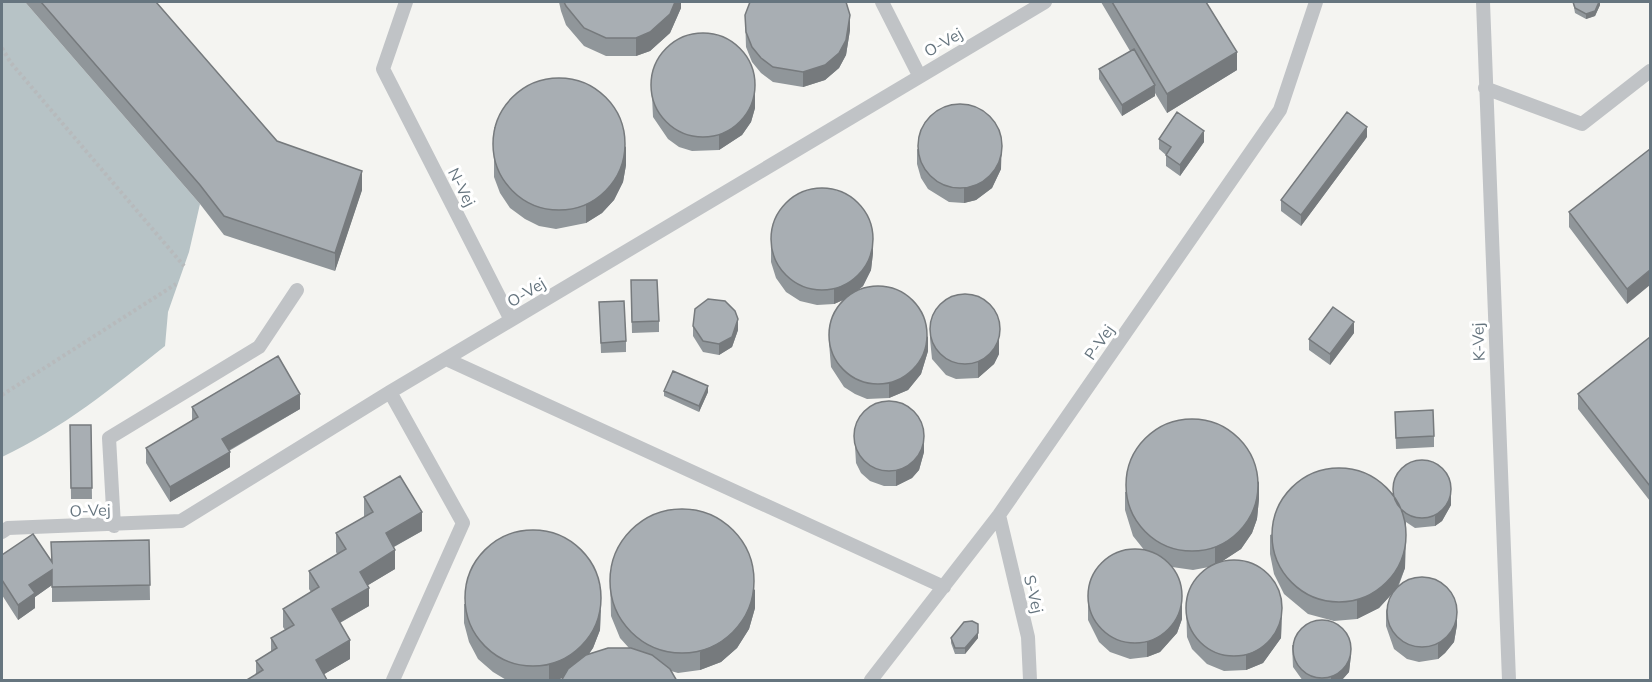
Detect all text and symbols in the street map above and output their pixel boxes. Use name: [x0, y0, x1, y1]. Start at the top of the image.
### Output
street label: O-Vej: [920, 23, 966, 61]
street label: N-Vej: [444, 164, 480, 210]
street label: O-Vej: [503, 273, 549, 311]
street label: P-Vej: [1080, 320, 1118, 364]
street label: K-Vej: [1467, 322, 1489, 362]
street label: O-Vej: [69, 499, 111, 521]
street label: S-Vej: [1020, 573, 1048, 615]

